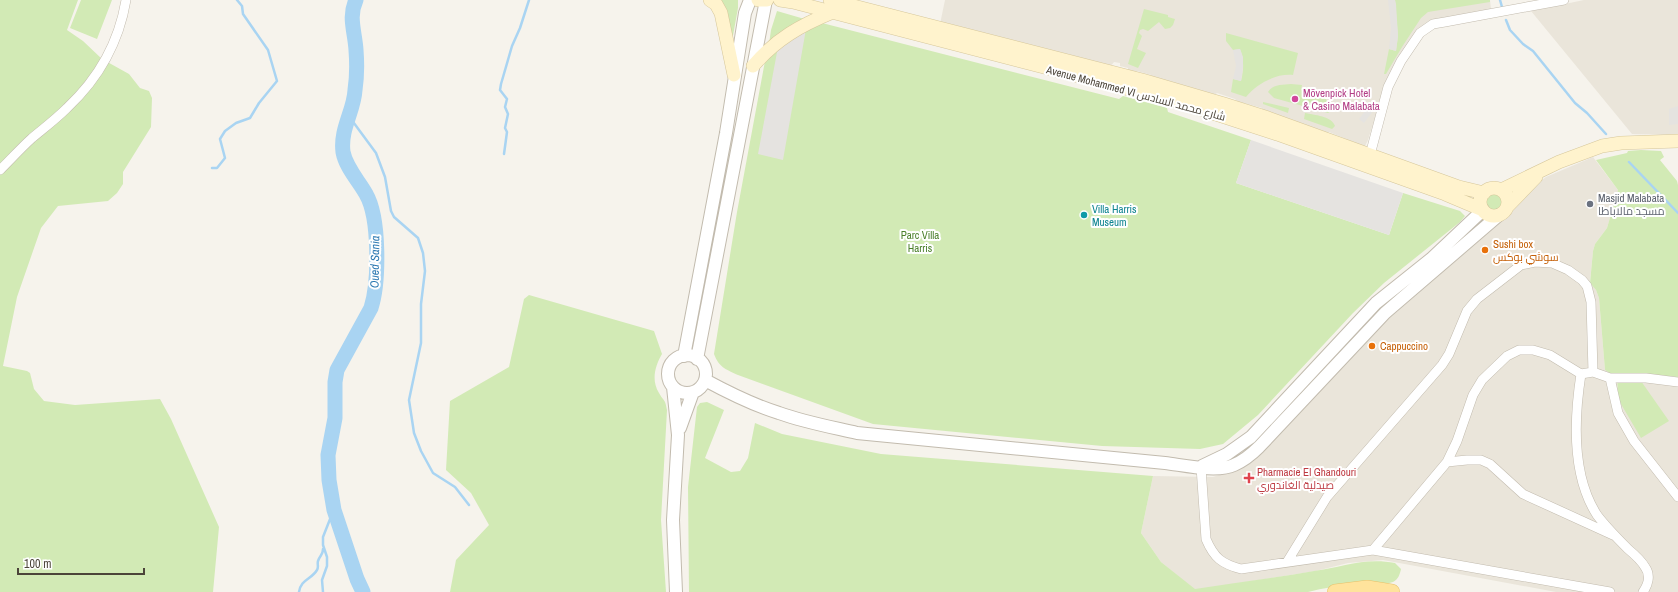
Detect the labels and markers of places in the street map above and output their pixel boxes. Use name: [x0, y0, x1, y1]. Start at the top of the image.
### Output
place label: Mövenpick Hotel & Casino Malabata: [1303, 86, 1380, 113]
marker: Mövenpick Hotel & Casino Malabata: [1290, 94, 1300, 104]
place label: Masjid Malabata مسجد مالاباطا: [1598, 191, 1665, 218]
marker: Masjid Malabata مسجد مالاباطا: [1585, 199, 1595, 209]
place label: Villa Harris Museum: [1092, 202, 1137, 229]
marker: Villa Harris Museum: [1079, 210, 1089, 220]
place label: Sushi box سوشي بوكس: [1493, 237, 1559, 265]
marker: Sushi box سوشي بوكس: [1480, 245, 1490, 255]
place label: Cappuccino: [1380, 339, 1428, 353]
marker: Cappuccino: [1367, 341, 1377, 351]
place label: Pharmacie El Ghandouri صيدلية الغاندوري: [1257, 465, 1356, 494]
marker: Pharmacie El Ghandouri صيدلية الغاندوري: [1244, 473, 1254, 483]

